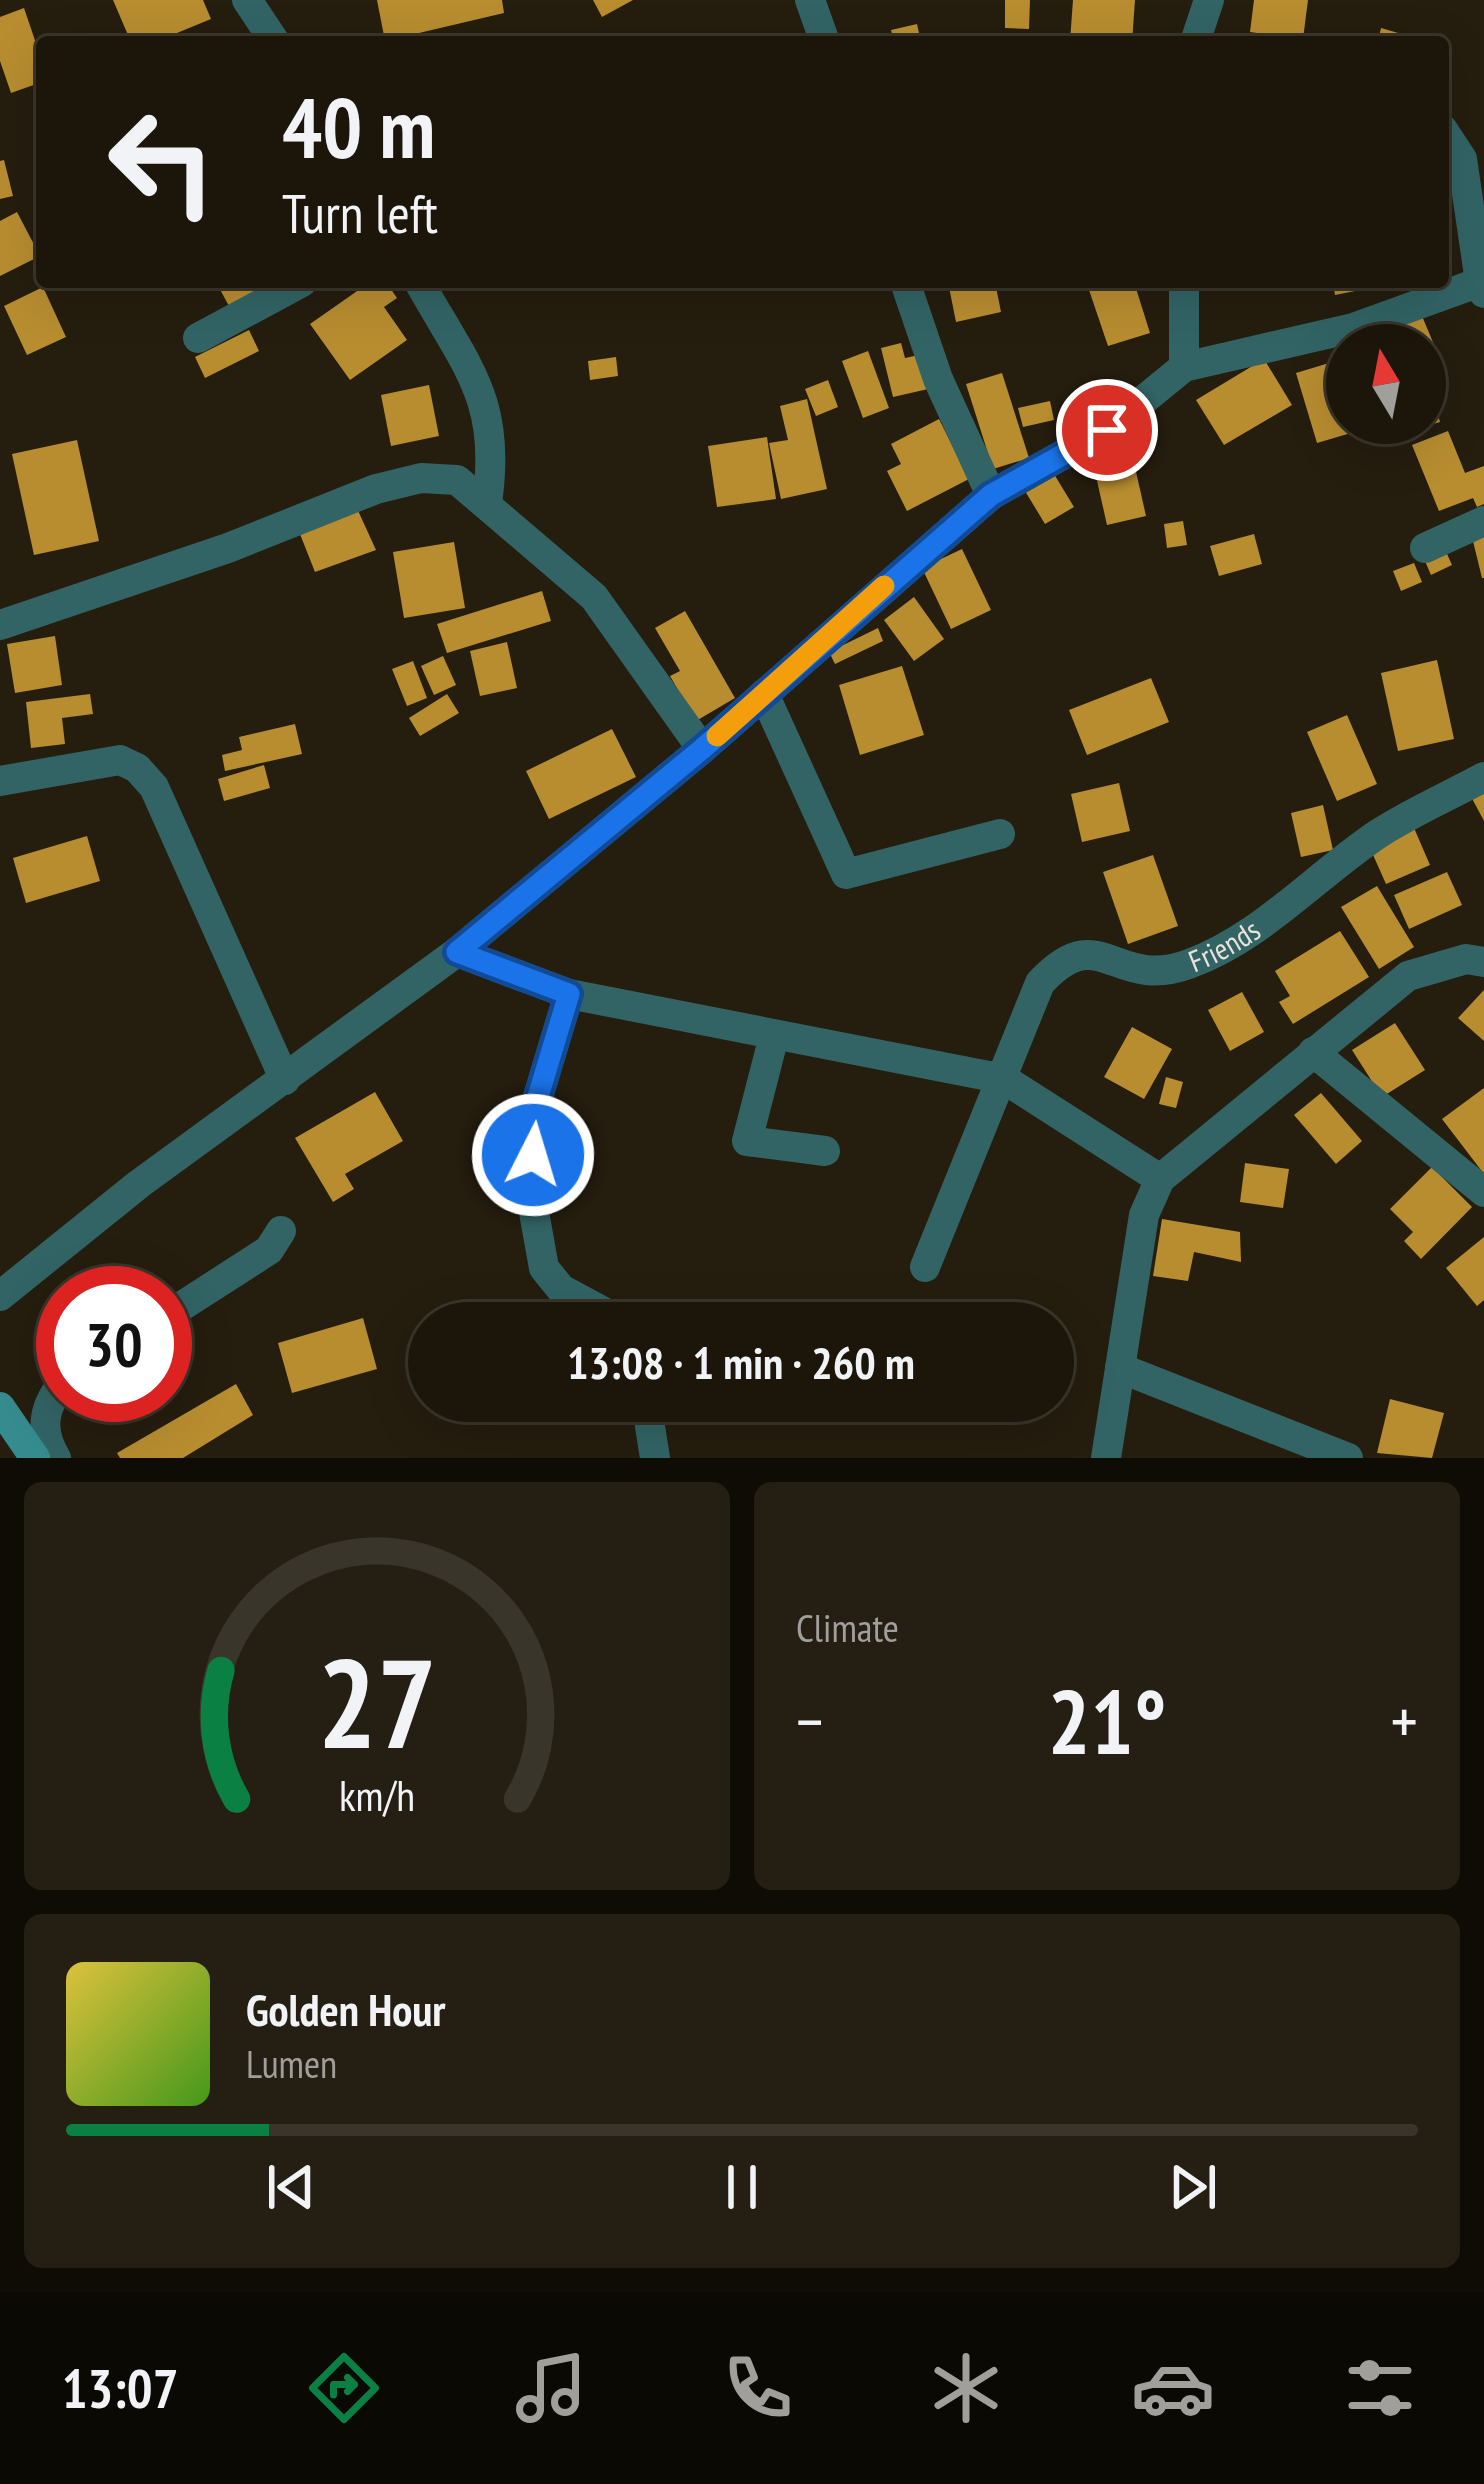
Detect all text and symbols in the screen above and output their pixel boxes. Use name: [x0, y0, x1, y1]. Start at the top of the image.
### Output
text: 40 m: [282, 72, 435, 181]
icon: left: [84, 84, 240, 240]
text: Turn left: [282, 178, 438, 248]
north arrow: [1326, 324, 1446, 444]
map controls: [1326, 324, 1446, 444]
pin: [1056, 379, 1158, 481]
icon: arrive: [1074, 397, 1140, 463]
street label: Friends: [1183, 910, 1267, 980]
position arrow: [470, 1092, 596, 1218]
speed limit sign: 30: [36, 1266, 192, 1422]
text: 13:08 · 1 min · 260 m: [567, 1333, 915, 1391]
text: Climate: [796, 1602, 899, 1653]
text: 27: [317, 1621, 437, 1782]
text: 21°: [1048, 1662, 1166, 1779]
text: −: [796, 1678, 823, 1763]
text: +: [1391, 1678, 1418, 1763]
text: km/h: [339, 1767, 415, 1823]
text: Golden Hour: [246, 1980, 446, 2038]
text: Lumen: [246, 2038, 337, 2089]
icon: previous: [258, 2154, 324, 2220]
icon: pause: [709, 2154, 775, 2220]
icon: next: [1160, 2154, 1226, 2220]
icon: directions: [302, 2346, 386, 2430]
icon: music: [509, 2346, 593, 2430]
icon: phone: [716, 2346, 800, 2430]
icon: climate: [924, 2346, 1008, 2430]
icon: car: [1131, 2346, 1215, 2430]
icon: filters: [1338, 2346, 1422, 2430]
text: 13:07: [62, 2353, 178, 2423]

